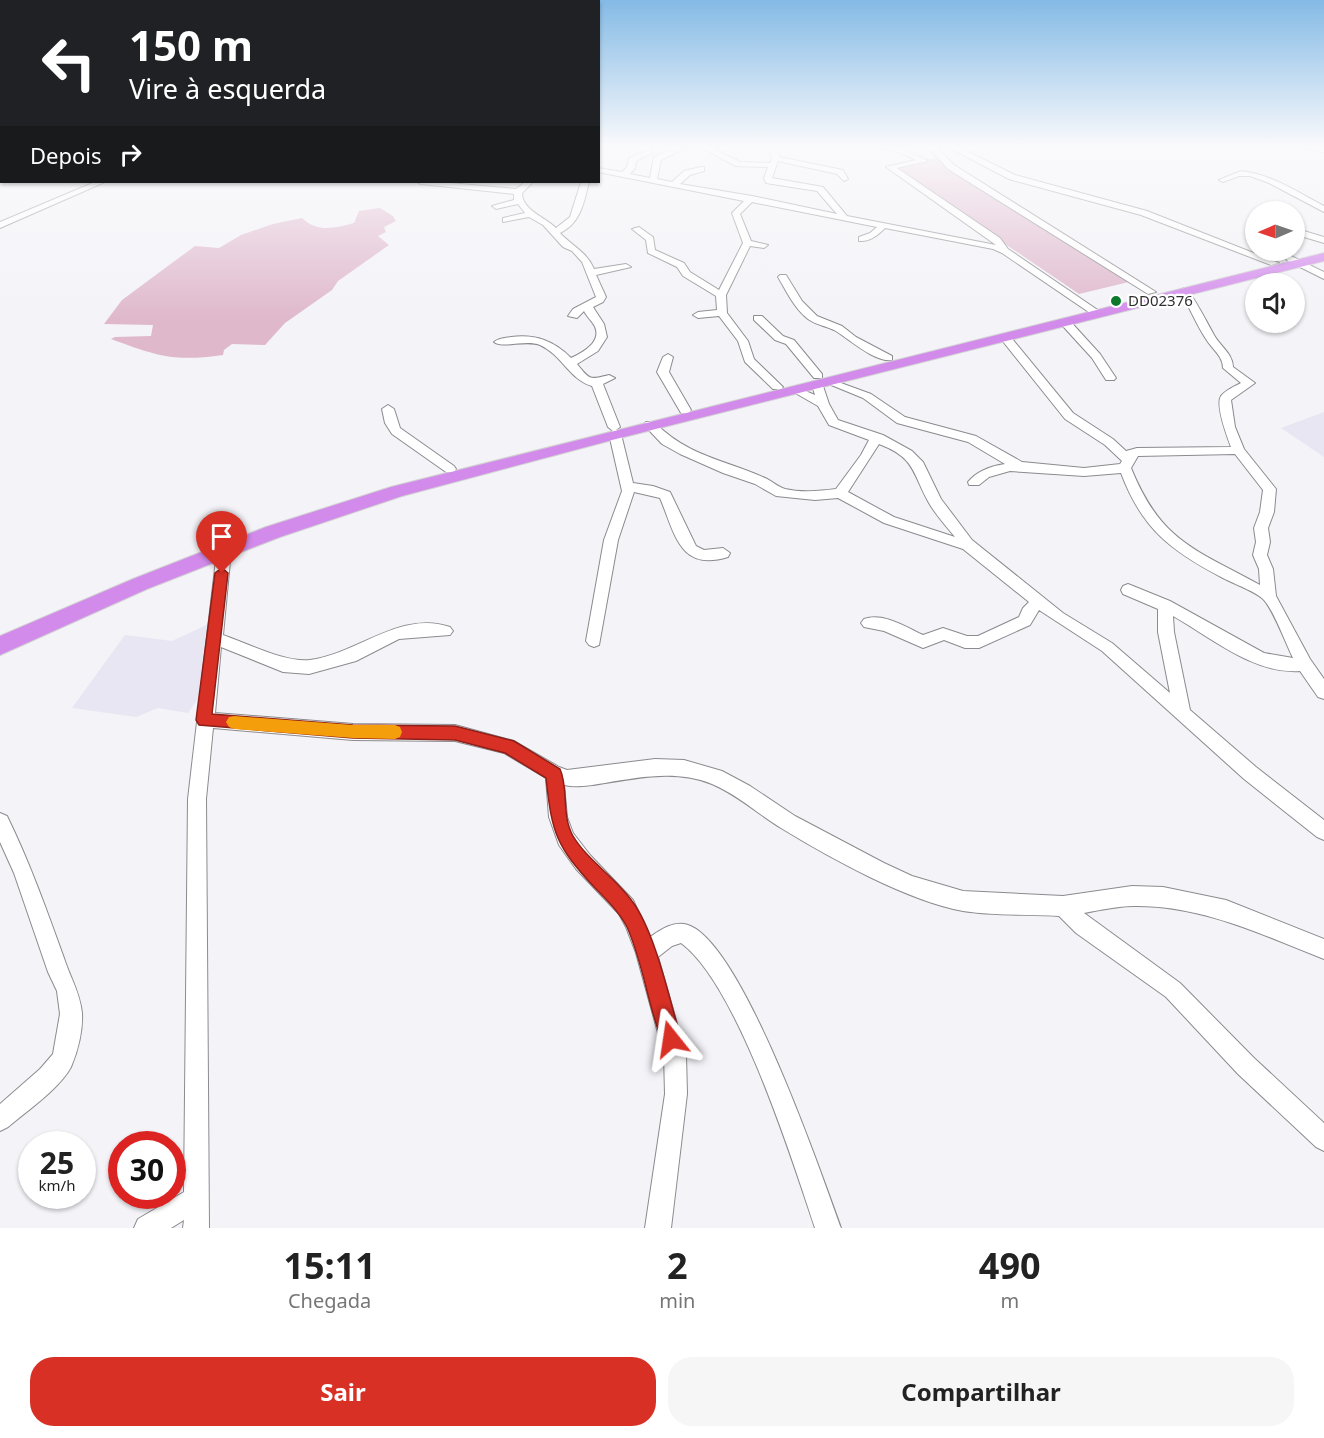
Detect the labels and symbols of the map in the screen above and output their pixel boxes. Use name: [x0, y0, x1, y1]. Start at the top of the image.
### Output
north arrow: [1245, 201, 1305, 261]
place label: DD02376: [1128, 290, 1193, 310]
marker: DD02376: [1109, 294, 1123, 308]
pin: [196, 511, 247, 573]
position arrow: [639, 1007, 703, 1071]
speed limit sign: 30: [108, 1131, 186, 1209]

